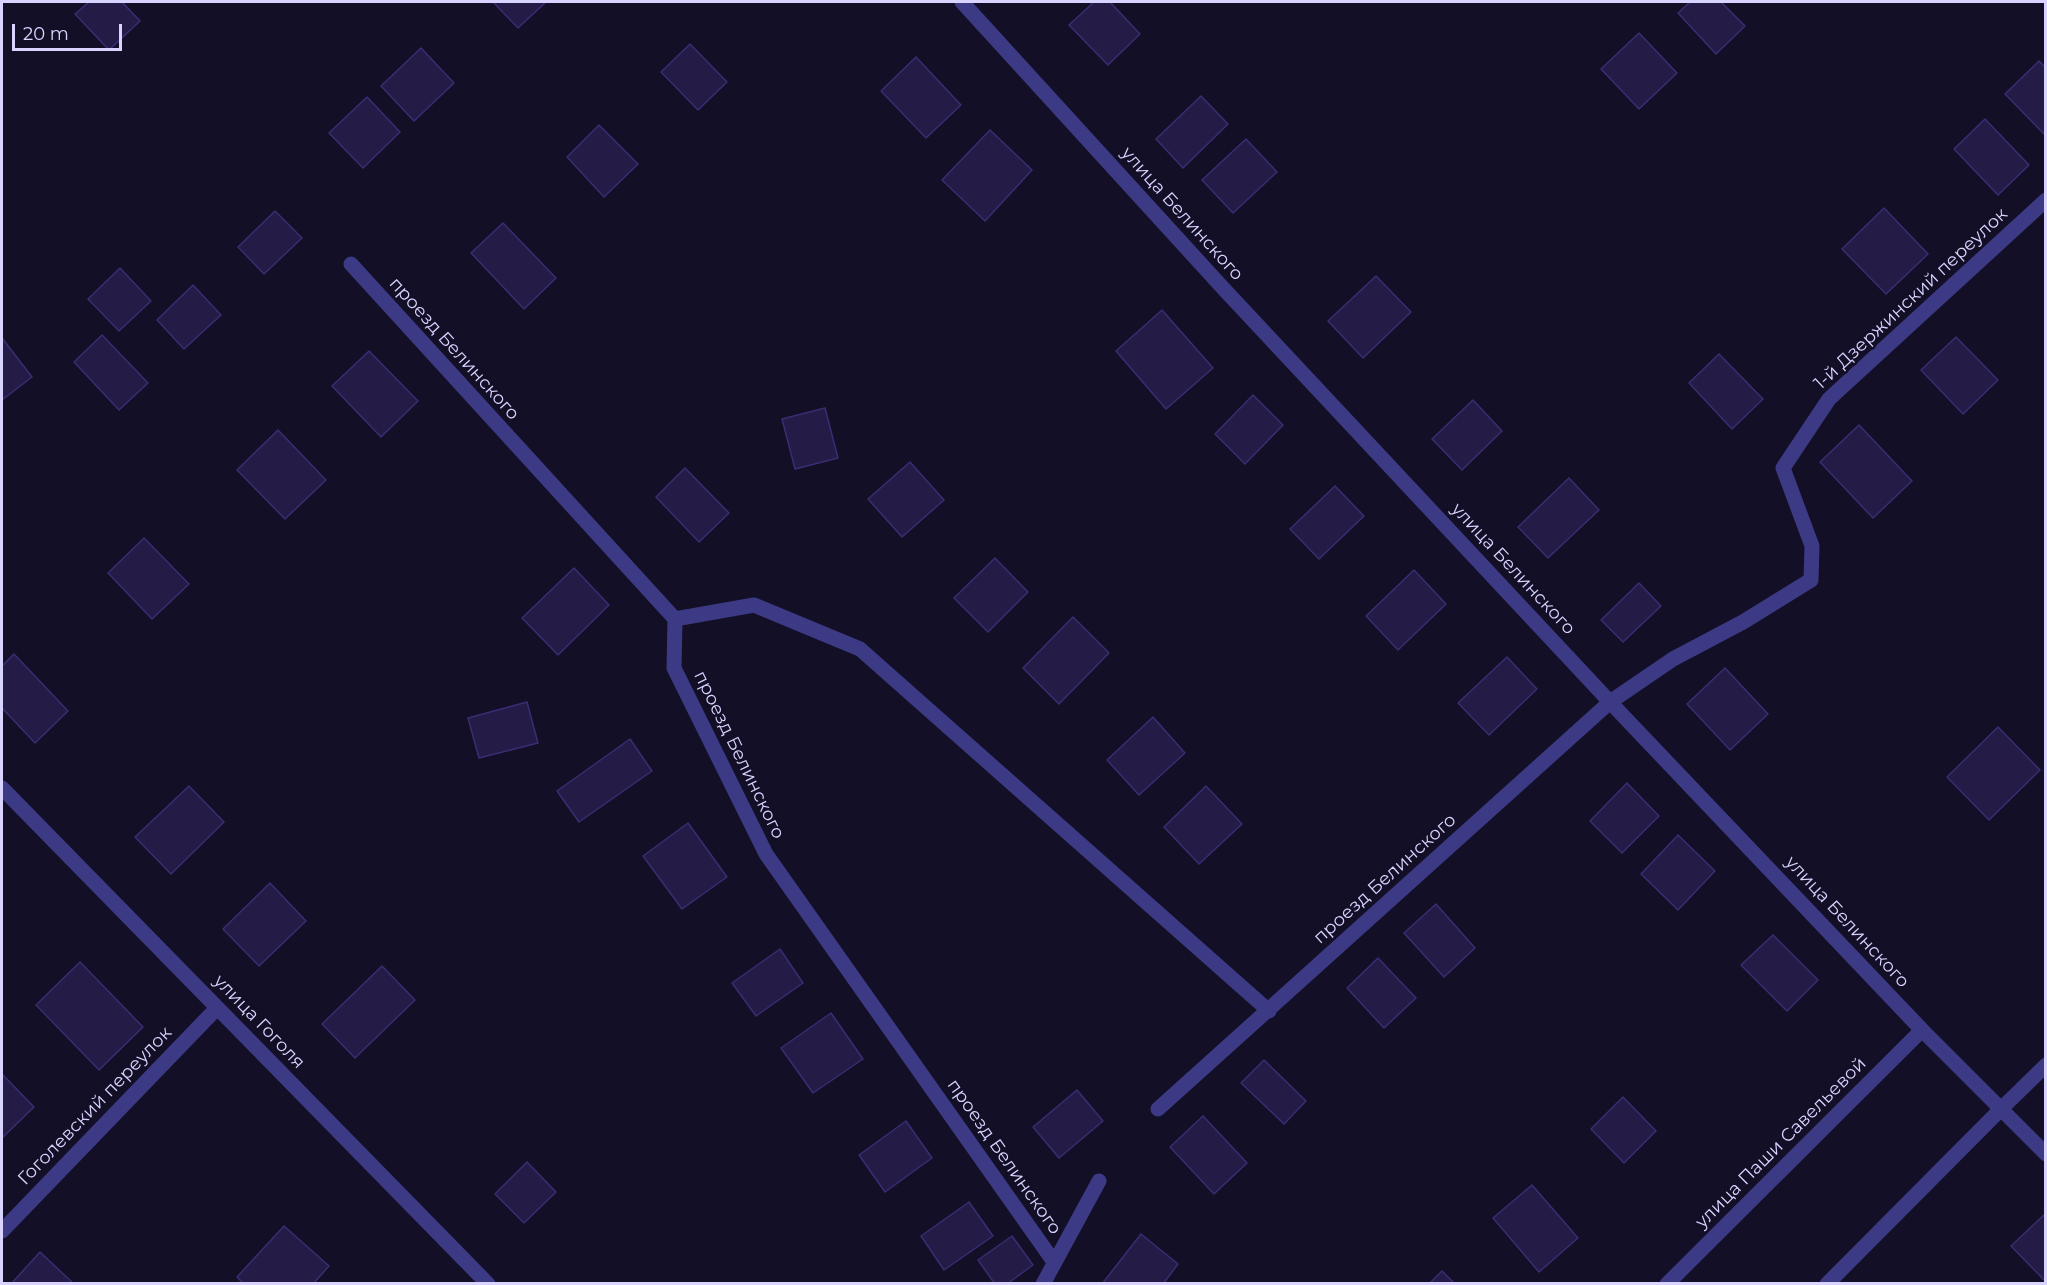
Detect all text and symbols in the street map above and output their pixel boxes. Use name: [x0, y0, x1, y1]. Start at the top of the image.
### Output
scale bar: [15, 12, 124, 50]
text: 20 m: [23, 23, 69, 45]
street label: улица Белинского: [1116, 143, 1248, 285]
street label: 1-й Дзержинский переулок: [1810, 204, 2012, 394]
street label: проезд Белинского: [384, 273, 524, 425]
street label: улица Белинского: [1446, 499, 1580, 639]
street label: проезд Белинского: [689, 667, 789, 843]
street label: проезд Белинского: [1309, 809, 1461, 949]
street label: улица Белинского: [1780, 852, 1914, 992]
street label: улица Гоголя: [209, 971, 309, 1073]
street label: Гоголевский переулок: [14, 1022, 176, 1190]
street label: улица Паши Савельевой: [1691, 1053, 1871, 1233]
street label: проезд Белинского: [942, 1075, 1066, 1239]

